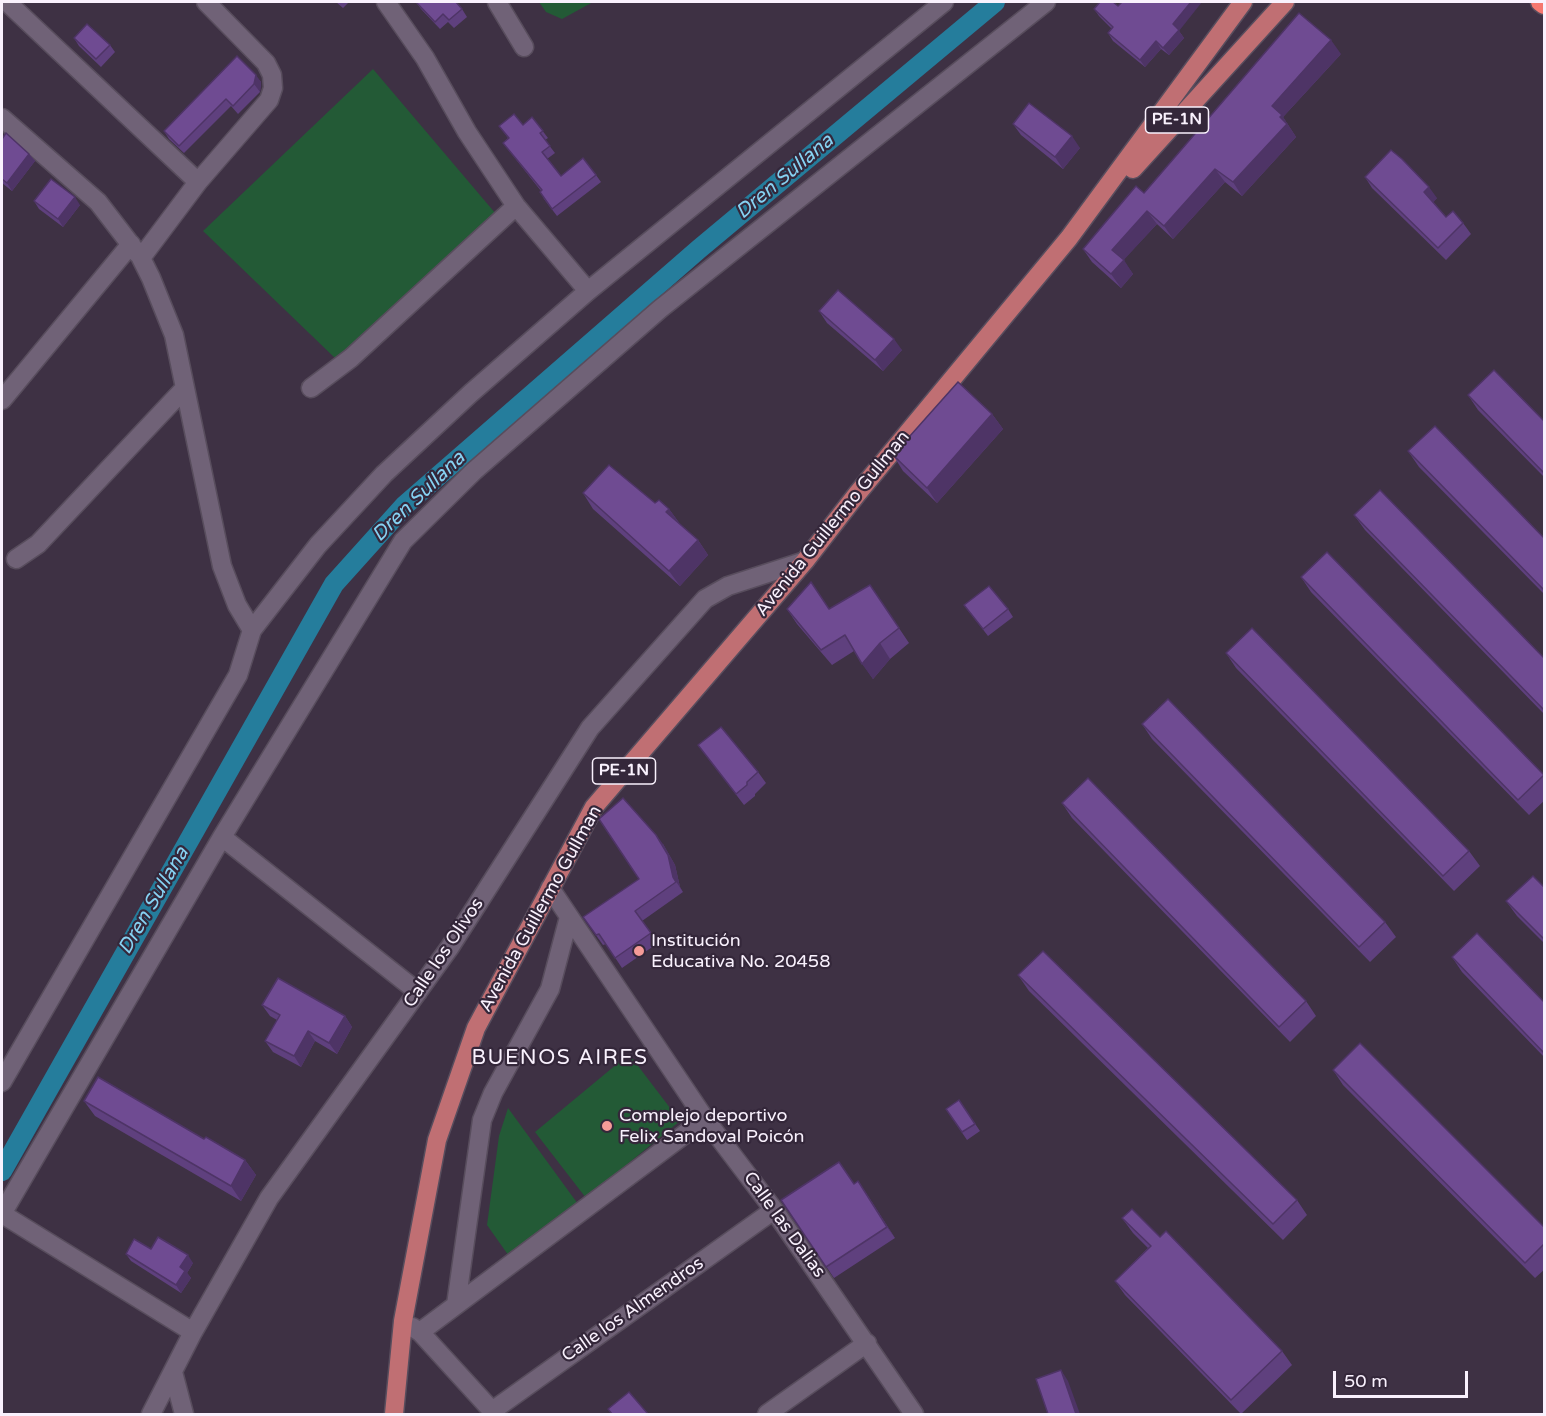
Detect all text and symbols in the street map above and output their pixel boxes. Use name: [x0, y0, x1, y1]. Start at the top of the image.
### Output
road number: PE-1N: [1146, 107, 1208, 133]
water label: Dren Sullana: [731, 129, 839, 225]
street label: Avenida Guillermo Gullman: [751, 427, 915, 621]
water label: Dren Sullana: [368, 447, 470, 547]
road number: PE-1N: [592, 758, 656, 784]
street label: Avenida Guillermo Gullman: [475, 802, 607, 1016]
water label: Dren Sullana: [114, 843, 194, 959]
street label: Calle los Olivos: [399, 894, 489, 1012]
place label: Institución Educativa No. 20458: [651, 930, 830, 972]
marker: Institución Educativa No. 20458: [632, 944, 646, 958]
district label: BUENOS AIRES: [471, 1045, 649, 1071]
place label: Complejo deportivo Felix Sandoval Poicón: [619, 1105, 805, 1148]
marker: Complejo deportivo Felix Sandoval Poicón: [600, 1119, 614, 1133]
street label: Calle las Dalias: [738, 1168, 830, 1282]
street label: Calle los Almendros: [558, 1253, 708, 1367]
scale bar: [1336, 1359, 1471, 1397]
text: 50 m: [1344, 1370, 1388, 1392]

